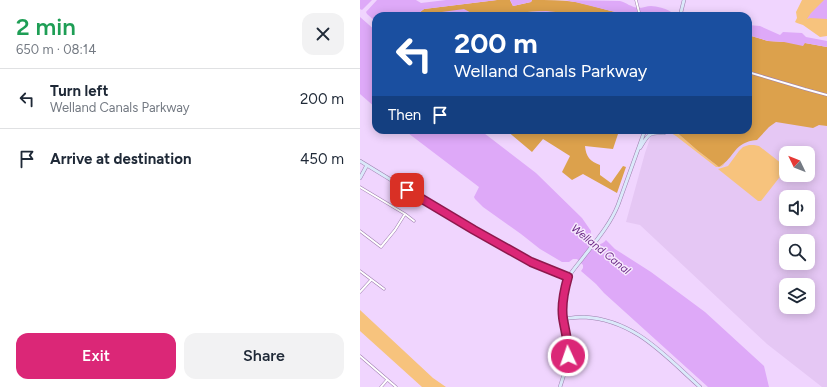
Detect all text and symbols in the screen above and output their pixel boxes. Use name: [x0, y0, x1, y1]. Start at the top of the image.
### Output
text: 2 min: [16, 12, 76, 41]
button: close: [302, 13, 344, 55]
text: 200 m: [454, 26, 538, 60]
icon: left: [388, 28, 440, 80]
text: 650 m · 08:14: [16, 42, 96, 57]
text: Welland Canals Parkway: [454, 60, 647, 82]
text: Turn left: [50, 82, 108, 100]
icon: left: [16, 88, 38, 110]
text: 200 m: [300, 90, 344, 108]
text: Welland Canals Parkway: [50, 100, 190, 115]
icon: arrive: [429, 104, 451, 126]
text: Then: [388, 106, 421, 124]
north arrow: [779, 146, 815, 182]
map controls: [779, 146, 815, 314]
icon: arrive: [16, 148, 38, 170]
text: Arrive at destination: [50, 150, 191, 168]
text: 450 m: [300, 150, 344, 168]
pin: [390, 173, 424, 207]
icon: arrive: [396, 179, 418, 201]
button: sound: [779, 190, 815, 226]
water label: Welland Canal: [569, 222, 633, 278]
button: search: [779, 234, 815, 270]
button: layers: [779, 278, 815, 314]
button: Exit: [16, 333, 176, 379]
button: Share: [184, 333, 344, 379]
position arrow: [547, 335, 589, 377]

